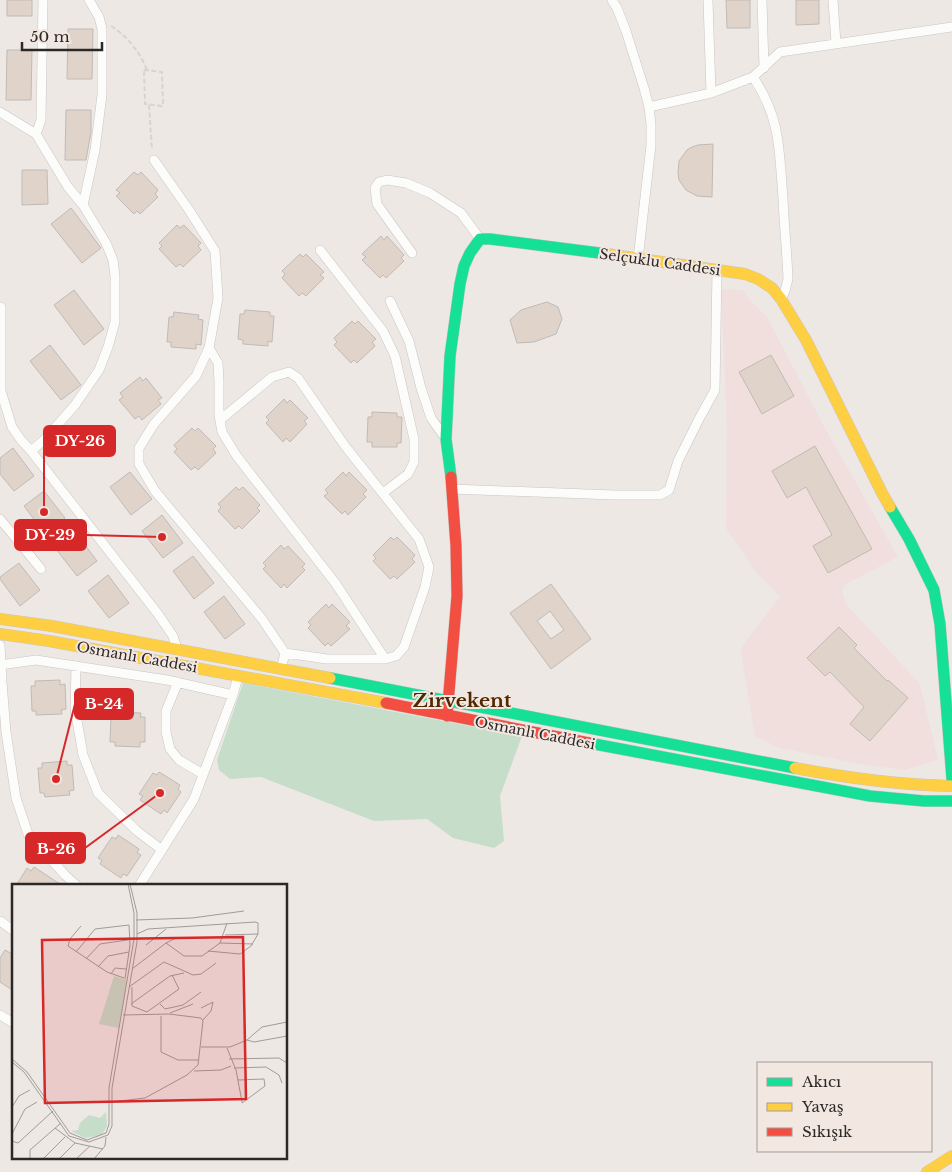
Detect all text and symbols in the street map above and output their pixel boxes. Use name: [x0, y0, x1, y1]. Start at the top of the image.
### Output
scale bar: [22, 20, 102, 52]
text: 50 m: [30, 27, 70, 46]
street label: Selçuklu Caddesi: [598, 245, 722, 279]
callout: DY-26: [44, 426, 115, 456]
text: DY-26: [55, 431, 105, 450]
callout: DY-29: [15, 520, 86, 550]
text: DY-29: [25, 525, 75, 544]
street label: Osmanlı Caddesi: [75, 638, 199, 677]
callout: B-24: [75, 689, 133, 719]
district label: Zirvekent: [413, 689, 512, 712]
text: B-24: [85, 694, 123, 713]
street label: Osmanlı Caddesi: [473, 712, 597, 754]
callout: B-26: [26, 833, 85, 863]
text: B-26: [37, 839, 75, 858]
inset map: [12, 884, 288, 1160]
legend: [757, 1062, 932, 1152]
text: Akıcı: [801, 1072, 841, 1091]
text: Yavaş: [801, 1097, 844, 1116]
text: Sıkışık: [802, 1122, 853, 1141]

